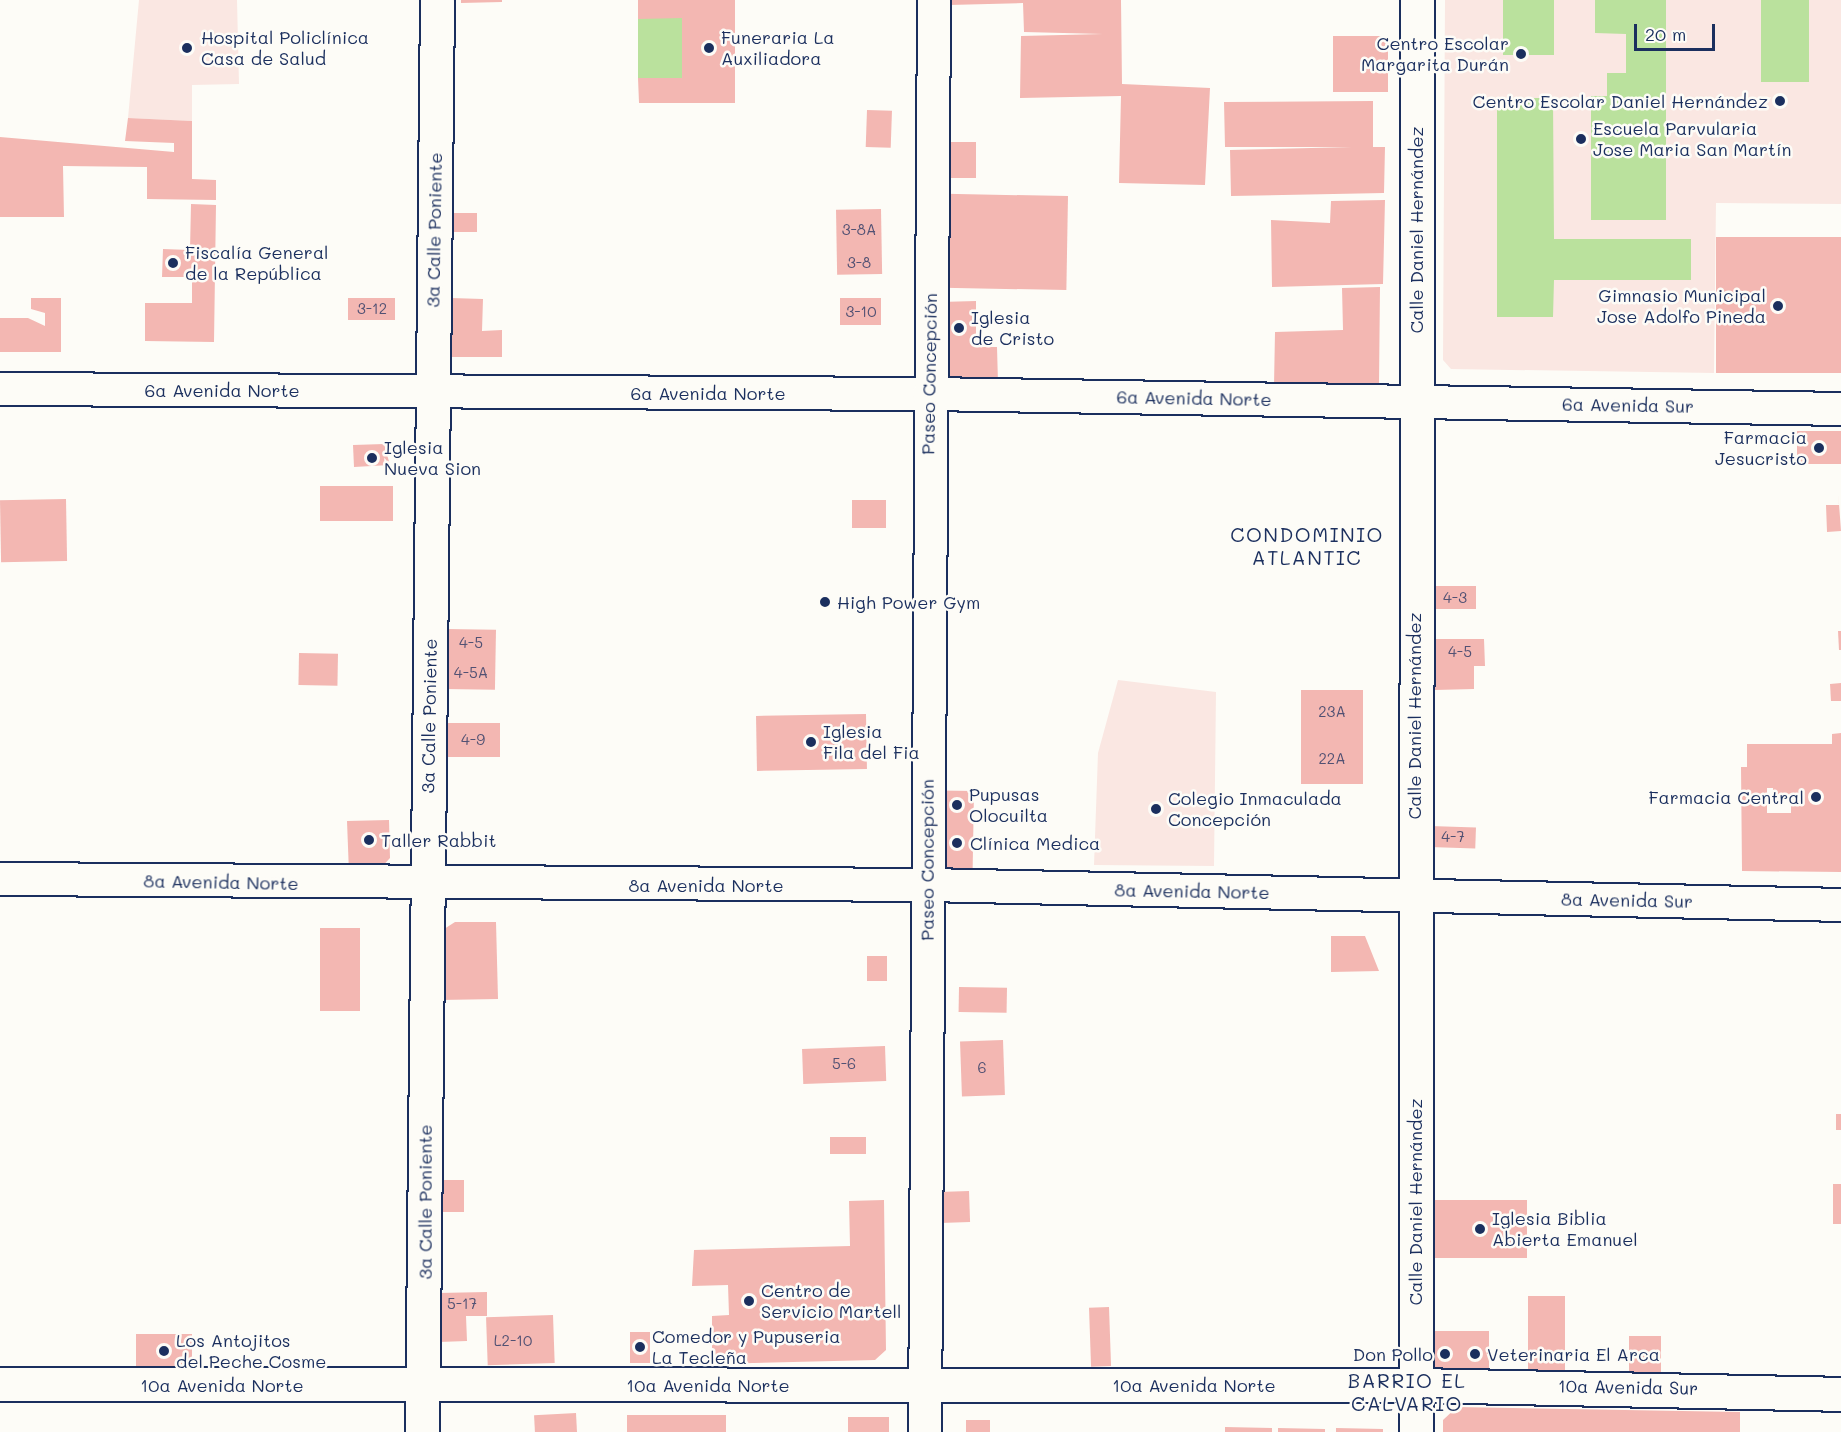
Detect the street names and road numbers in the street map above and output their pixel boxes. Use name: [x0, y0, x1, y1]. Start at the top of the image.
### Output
street label: Calle Daniel Hernández: [1405, 126, 1427, 334]
street label: 3a Calle Poniente: [422, 152, 446, 308]
street label: Paseo Concepción: [917, 293, 941, 455]
street label: 6a Avenida Norte: [144, 379, 300, 401]
street label: 6a Avenida Norte: [630, 382, 786, 404]
street label: 6a Avenida Norte: [1116, 386, 1272, 410]
street label: 6a Avenida Sur: [1562, 393, 1694, 417]
street label: Calle Daniel Hernández: [1403, 612, 1425, 820]
street label: 3a Calle Poniente: [417, 638, 441, 794]
street label: Paseo Concepción: [916, 779, 938, 941]
street label: 8a Avenida Norte: [143, 870, 299, 894]
street label: 8a Avenida Norte: [628, 874, 784, 896]
street label: 8a Avenida Norte: [1114, 879, 1270, 903]
street label: 8a Avenida Sur: [1561, 888, 1693, 912]
street label: Calle Daniel Hernández: [1404, 1098, 1426, 1306]
street label: 3a Calle Poniente: [414, 1125, 436, 1279]
street label: 10a Avenida Norte: [140, 1374, 304, 1396]
street label: 10a Avenida Norte: [626, 1374, 790, 1396]
street label: 10a Avenida Norte: [1112, 1374, 1276, 1396]
street label: 10a Avenida Sur: [1558, 1375, 1698, 1399]

